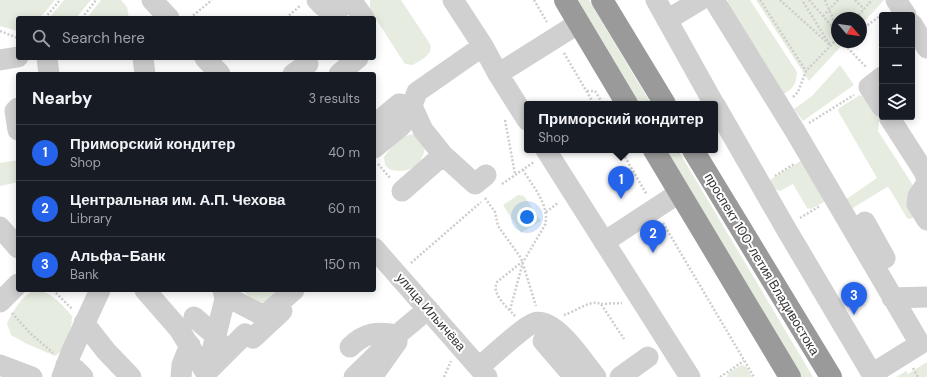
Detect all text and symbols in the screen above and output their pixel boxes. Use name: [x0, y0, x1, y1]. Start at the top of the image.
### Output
north arrow: [831, 12, 867, 48]
map controls: [879, 12, 915, 120]
button: +: [879, 12, 915, 48]
search box: [16, 16, 376, 60]
icon: search: [30, 27, 52, 49]
text: Search here: [62, 28, 145, 48]
button: −: [879, 48, 915, 84]
button: layers: [879, 84, 915, 120]
text: Nearby: [32, 87, 92, 109]
text: 3 results: [308, 90, 360, 107]
popup: [524, 101, 718, 153]
text: Приморский кондитер: [538, 109, 704, 129]
text: Shop: [538, 129, 569, 146]
text: Приморский кондитер: [70, 134, 235, 154]
text: 1: [43, 144, 47, 161]
text: 40 m: [328, 144, 360, 161]
text: Shop: [70, 154, 101, 171]
pin: 1: [608, 166, 634, 199]
street label: проспект 100-летия Владивостока: [701, 170, 824, 359]
text: Центральная им. А.П. Чехова: [70, 190, 285, 210]
text: 2: [41, 200, 49, 217]
text: 60 m: [328, 200, 360, 217]
your location: [517, 207, 537, 227]
text: Library: [70, 210, 112, 227]
pin: 2: [640, 220, 666, 253]
text: Альфа-Банк: [70, 246, 165, 266]
text: 3: [41, 256, 49, 273]
text: 150 m: [324, 256, 360, 273]
text: Bank: [70, 266, 99, 283]
street label: улица Ильичёва: [392, 269, 470, 355]
pin: 3: [841, 282, 867, 315]

